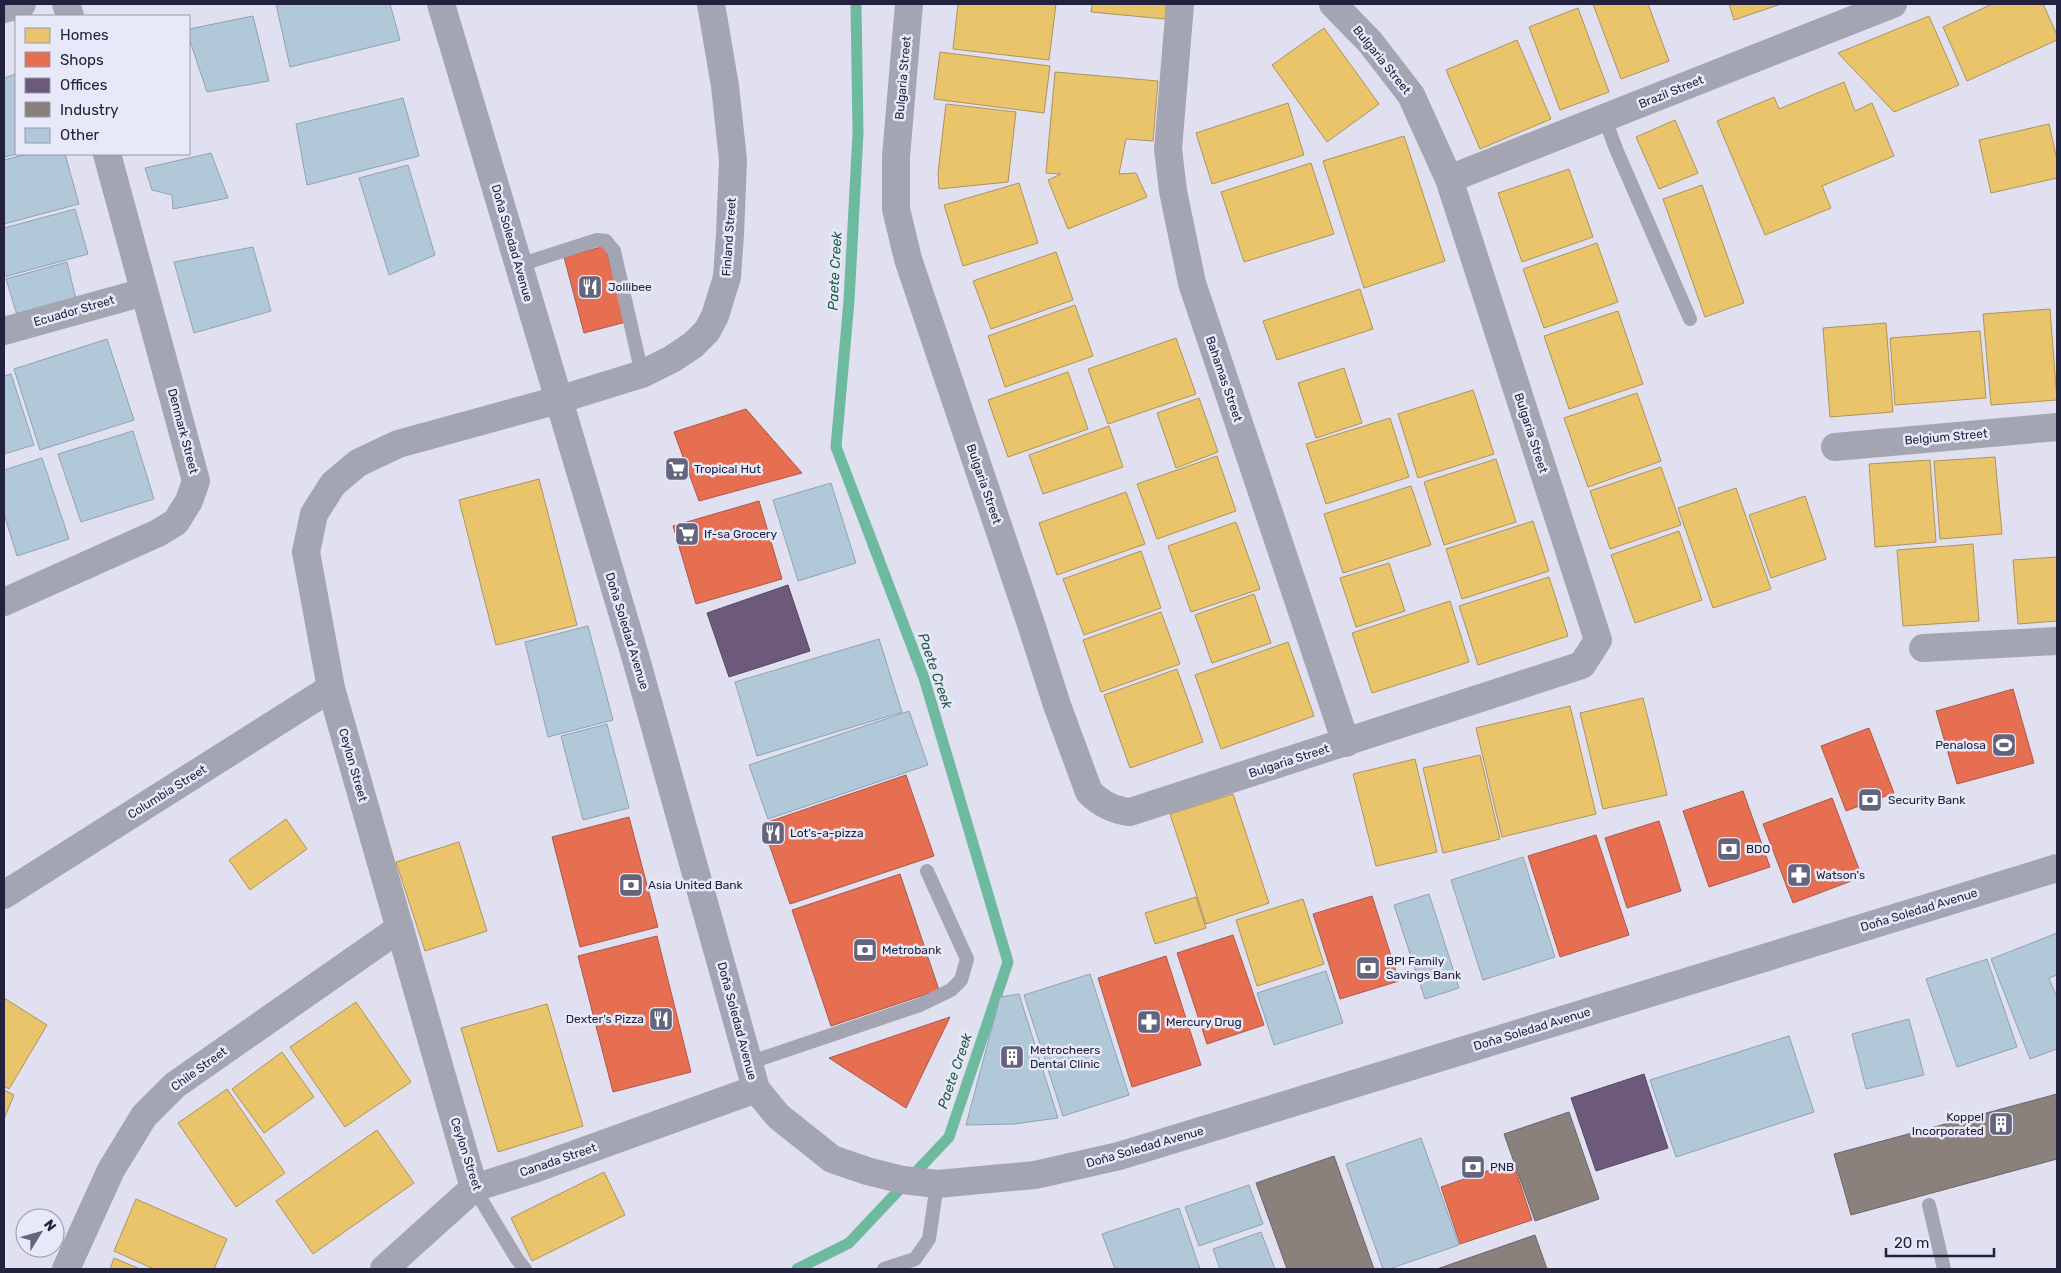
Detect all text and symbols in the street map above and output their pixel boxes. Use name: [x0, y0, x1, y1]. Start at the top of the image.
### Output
legend: [15, 15, 190, 155]
street label: Bulgaria Street: [1350, 23, 1414, 97]
text: Homes: [60, 26, 109, 44]
street label: Bulgaria Street: [892, 35, 914, 120]
text: Shops: [60, 51, 104, 69]
street label: Brazil Street: [1637, 73, 1706, 111]
text: Offices: [60, 76, 108, 94]
text: Industry: [60, 101, 119, 119]
text: Other: [60, 126, 100, 144]
street label: Doña Soledad Avenue: [489, 183, 536, 304]
street label: Finland Street: [719, 197, 739, 277]
water label: Paete Creek: [824, 230, 846, 311]
restaurant icon: Jollibee: [577, 274, 603, 300]
place label: Jollibee: [608, 280, 652, 294]
street label: Ecuador Street: [32, 293, 116, 329]
street label: Bahamas Street: [1203, 334, 1245, 424]
street label: Denmark Street: [165, 387, 201, 476]
street label: Bulgaria Street: [1511, 391, 1551, 475]
street label: Belgium Street: [1904, 426, 1988, 448]
street label: Bulgaria Street: [964, 442, 1004, 526]
supermarket icon: Tropical Hut: [664, 456, 690, 482]
place label: Tropical Hut: [694, 462, 761, 476]
supermarket icon: If-sa Grocery: [674, 521, 700, 547]
place label: If-sa Grocery: [704, 527, 777, 541]
street label: Doña Soledad Avenue: [603, 571, 652, 691]
water label: Paete Creek: [914, 631, 956, 712]
street label: Ceylon Street: [336, 727, 370, 804]
sports icon: Penalosa: [1991, 732, 2017, 758]
place label: Penalosa: [1935, 738, 1986, 752]
street label: Bulgaria Street: [1247, 741, 1331, 781]
street label: Columbia Street: [125, 762, 209, 822]
bank icon: Security Bank: [1857, 787, 1883, 813]
place label: Security Bank: [1888, 793, 1966, 807]
restaurant icon: Lot's-a-pizza: [760, 820, 786, 846]
place label: Lot's-a-pizza: [790, 826, 864, 840]
bank icon: BDO: [1716, 836, 1742, 862]
place label: BDO: [1746, 842, 1770, 856]
pharmacy icon: Watson's: [1786, 862, 1812, 888]
place label: Watson's: [1816, 868, 1865, 882]
bank icon: Asia United Bank: [618, 872, 644, 898]
place label: Asia United Bank: [648, 878, 744, 892]
street label: Doña Soledad Avenue: [1859, 885, 1979, 934]
bank icon: Metrobank: [852, 937, 878, 963]
place label: Metrobank: [882, 943, 942, 957]
place label: BPI Family Savings Bank: [1386, 954, 1462, 982]
bank icon: BPI Family Savings Bank: [1355, 955, 1381, 981]
street label: Doña Soledad Avenue: [715, 960, 760, 1082]
street label: Doña Soledad Avenue: [1472, 1004, 1592, 1053]
restaurant icon: Dexter's Pizza: [648, 1006, 674, 1032]
pharmacy icon: Mercury Drug: [1136, 1009, 1162, 1035]
place label: Dexter's Pizza: [566, 1012, 644, 1026]
place label: Mercury Drug: [1166, 1015, 1242, 1029]
water label: Paete Creek: [934, 1030, 976, 1111]
place label: Metrocheers Dental Clinic: [1030, 1043, 1100, 1071]
street label: Chile Street: [168, 1044, 230, 1094]
building icon: Metrocheers Dental Clinic: [999, 1044, 1025, 1070]
place label: Koppel Incorporated: [1912, 1110, 1984, 1138]
building icon: Koppel Incorporated: [1988, 1111, 2014, 1137]
street label: Ceylon Street: [448, 1116, 484, 1193]
street label: Doña Soledad Avenue: [1085, 1123, 1206, 1170]
street label: Canada Street: [518, 1140, 598, 1180]
bank icon: PNB: [1460, 1154, 1486, 1180]
place label: PNB: [1490, 1160, 1514, 1174]
north arrow: [15, 1208, 65, 1258]
text: N: [40, 1216, 60, 1235]
scale bar: [1886, 1226, 1994, 1258]
text: 20 m: [1894, 1234, 1929, 1252]

